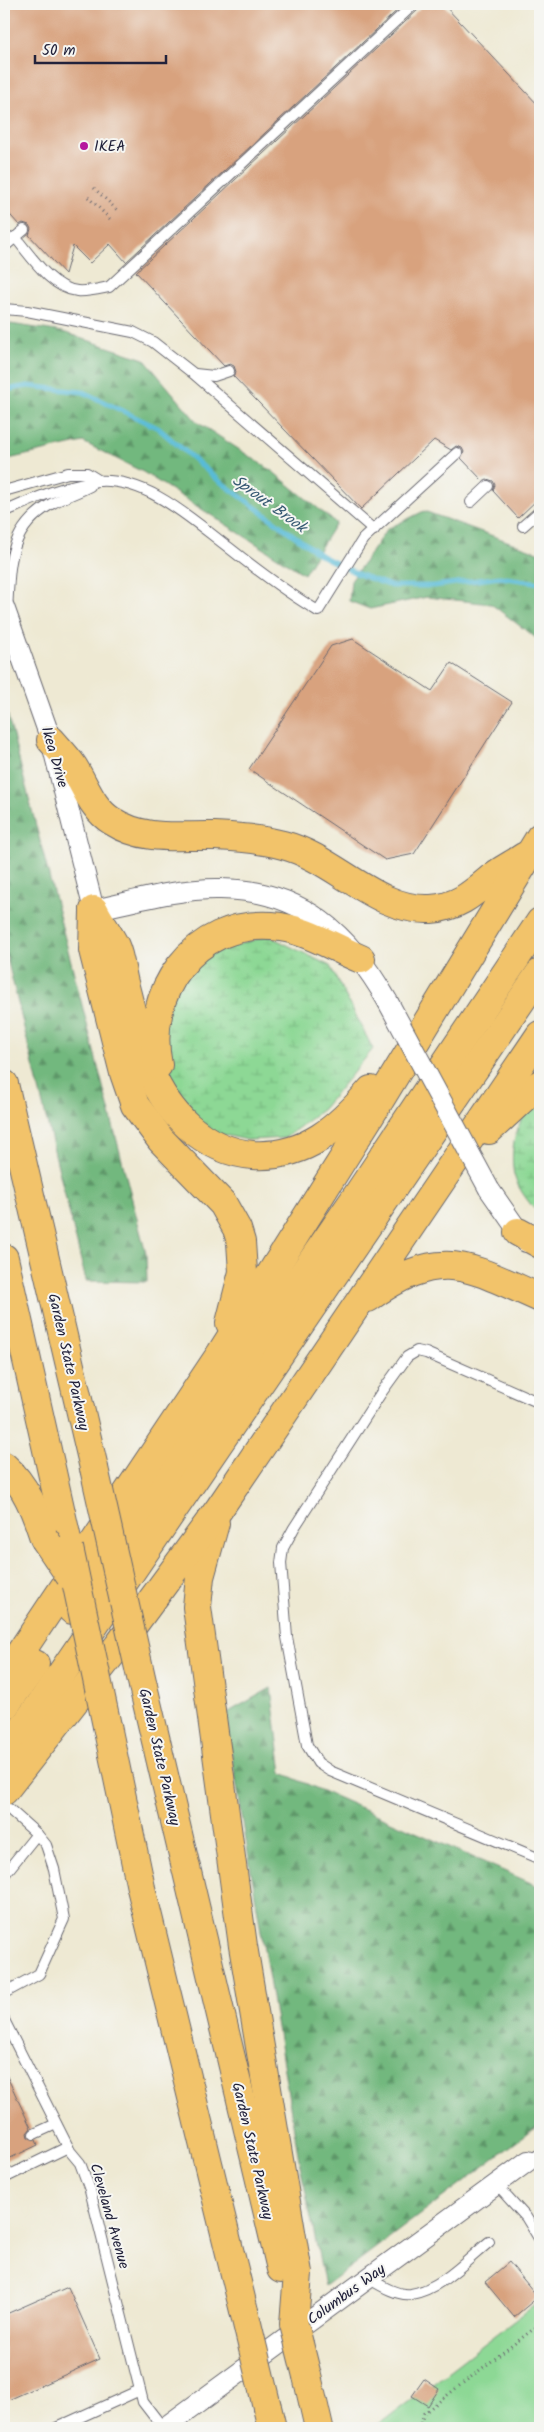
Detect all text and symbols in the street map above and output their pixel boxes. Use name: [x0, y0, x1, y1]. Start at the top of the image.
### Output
scale bar: [35, 32, 166, 64]
text: 50 m: [42, 39, 76, 63]
place label: IKEA: [94, 135, 125, 159]
marker: IKEA: [78, 140, 90, 152]
water label: Sprout Brook: [227, 469, 313, 541]
street label: Ikea Drive: [34, 724, 74, 791]
street label: Garden State Parkway: [41, 1291, 96, 1434]
street label: Garden State Parkway: [132, 1686, 187, 1829]
street label: Garden State Parkway: [225, 2080, 280, 2223]
street label: Cleveland Avenue: [83, 2161, 136, 2272]
street label: Columbus Way: [302, 2258, 392, 2332]

